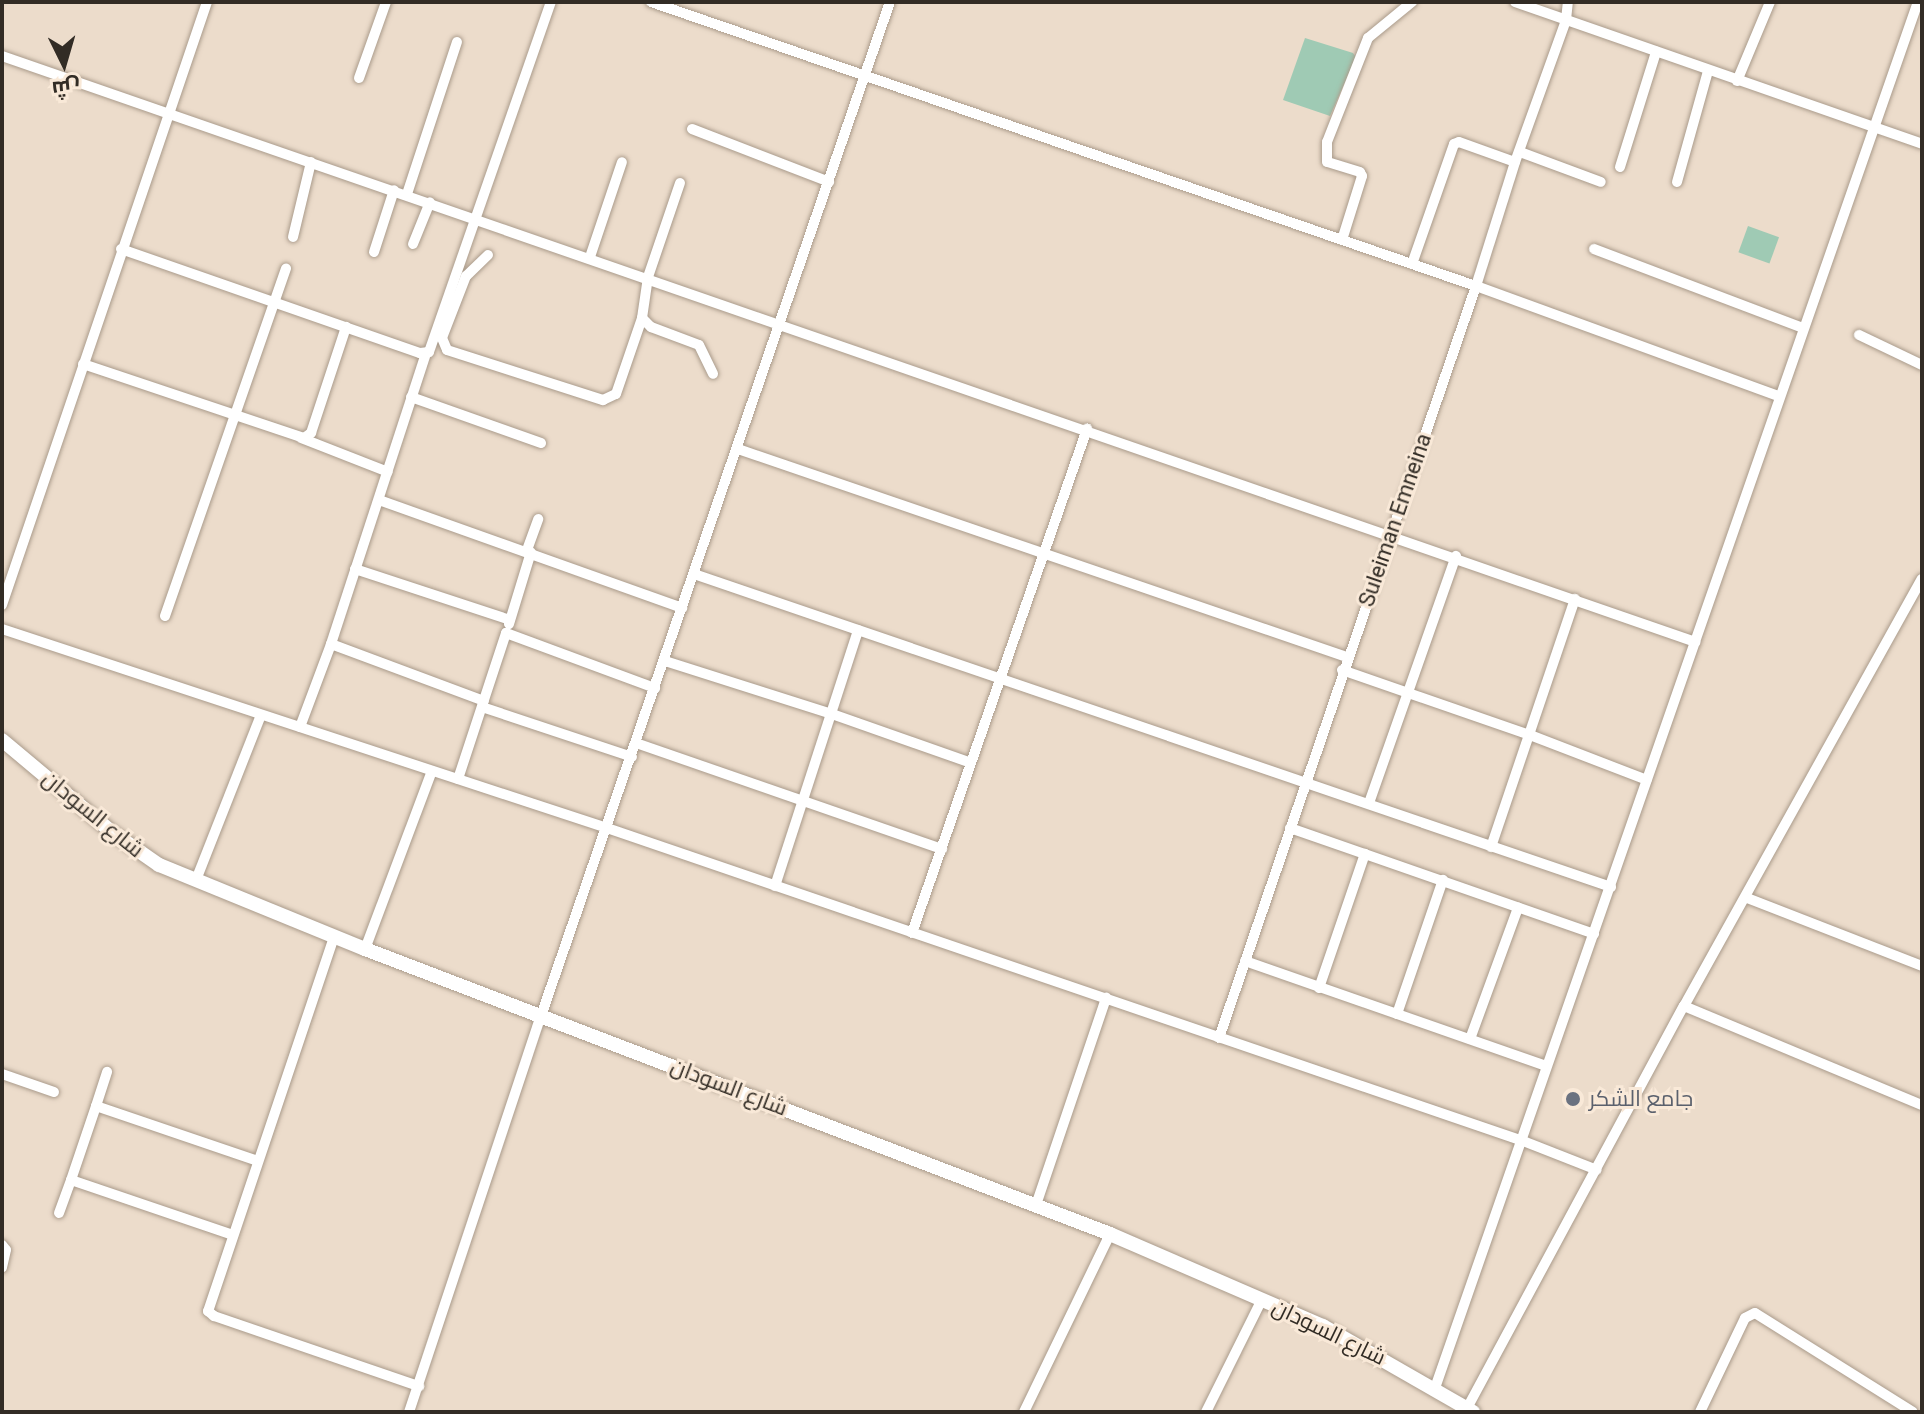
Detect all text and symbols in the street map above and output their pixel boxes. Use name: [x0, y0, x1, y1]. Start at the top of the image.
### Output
north arrow: [24, 24, 104, 104]
text: ش: [51, 75, 81, 102]
street label: Suleiman Emneina: [1353, 430, 1437, 610]
street label: شارع السودان: [37, 765, 149, 863]
street label: شارع السودان: [667, 1053, 791, 1121]
place label: جامع الشكر: [1589, 1086, 1693, 1112]
marker: جامع الشكر: [1564, 1090, 1582, 1108]
street label: شارع السودان: [1268, 1293, 1390, 1371]

